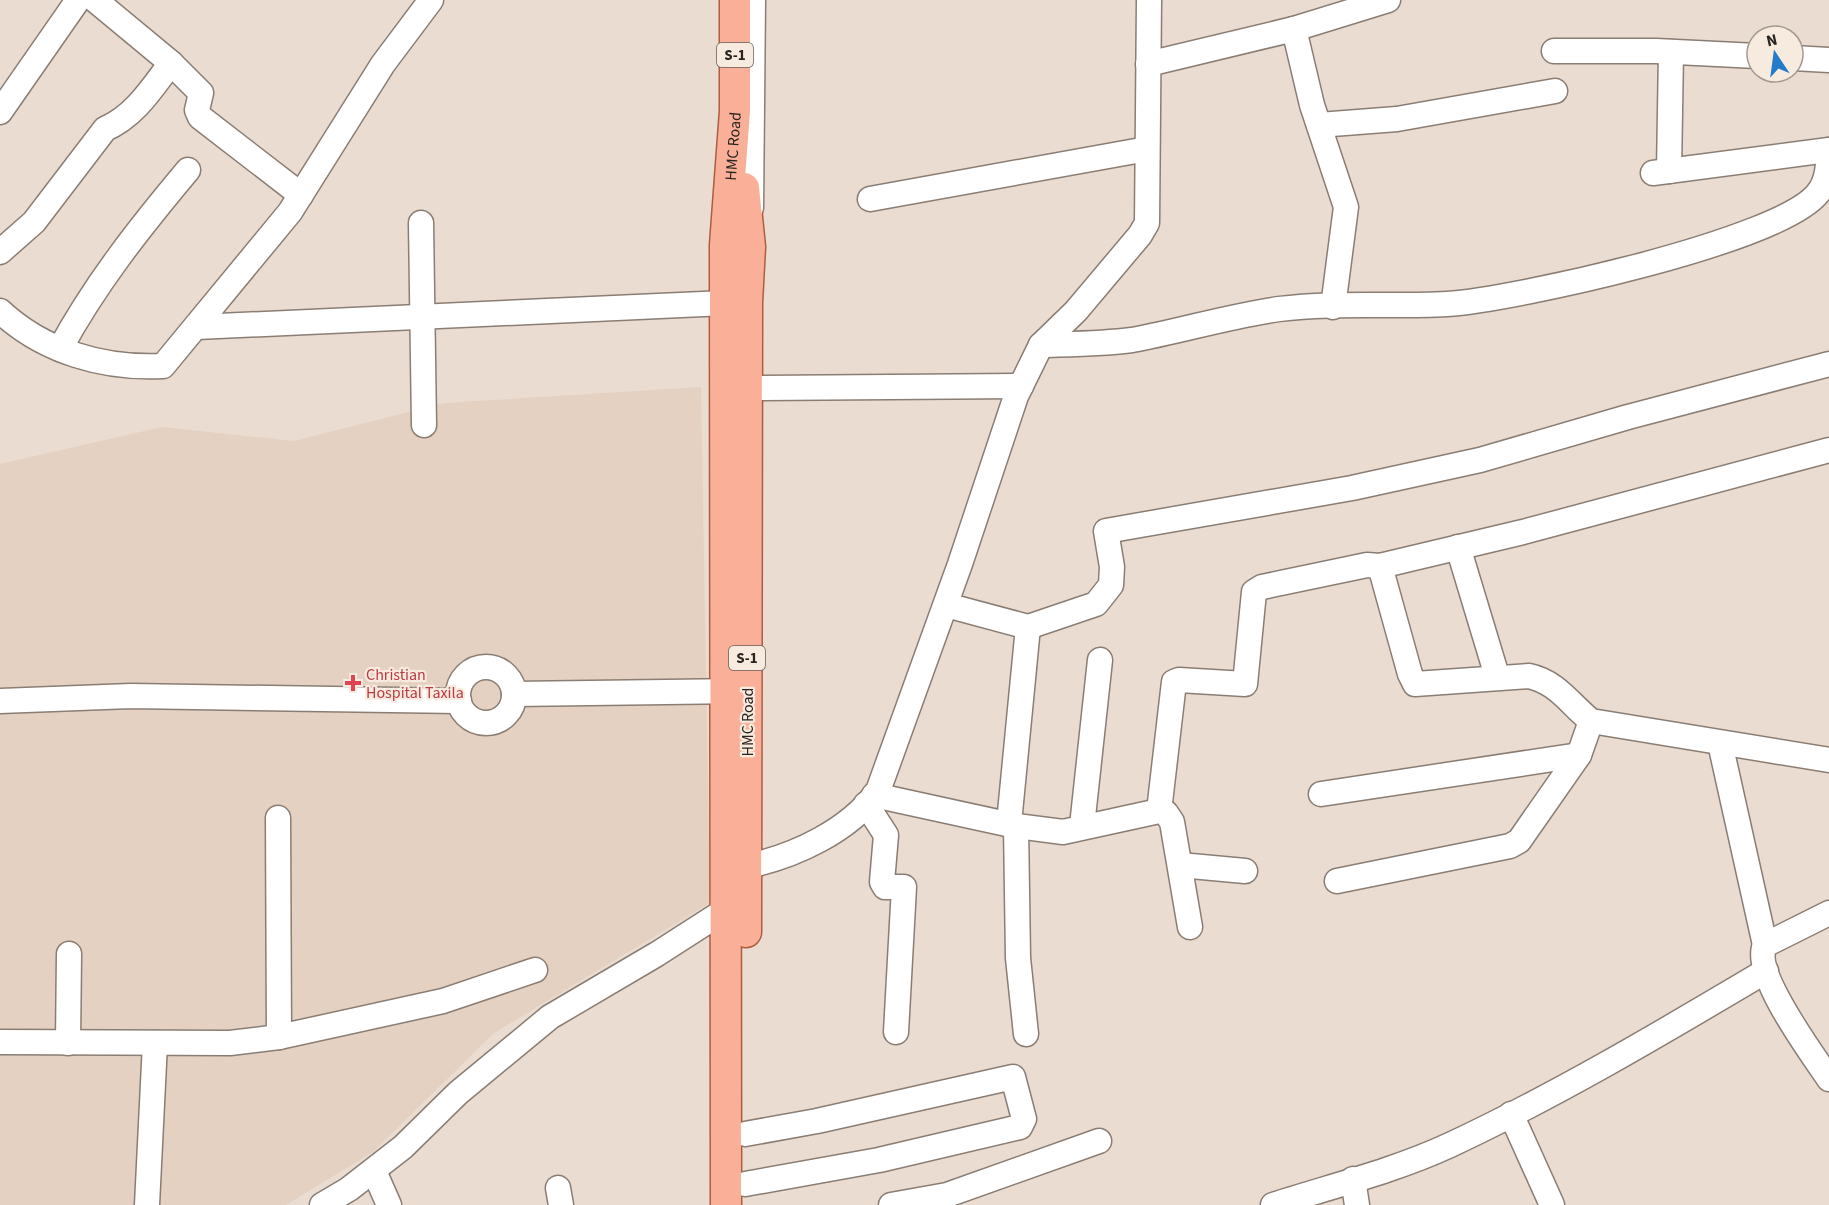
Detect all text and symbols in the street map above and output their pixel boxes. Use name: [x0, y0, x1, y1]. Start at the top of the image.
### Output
north arrow: [1745, 24, 1805, 84]
text: N: [1764, 28, 1780, 52]
road number: S-1: [717, 43, 753, 67]
street label: HMC Road: [720, 111, 747, 181]
road number: S-1: [729, 646, 765, 670]
place label: Christian Hospital Taxila: [366, 664, 464, 704]
marker: Christian Hospital Taxila: [344, 674, 362, 692]
street label: HMC Road: [737, 688, 759, 756]

